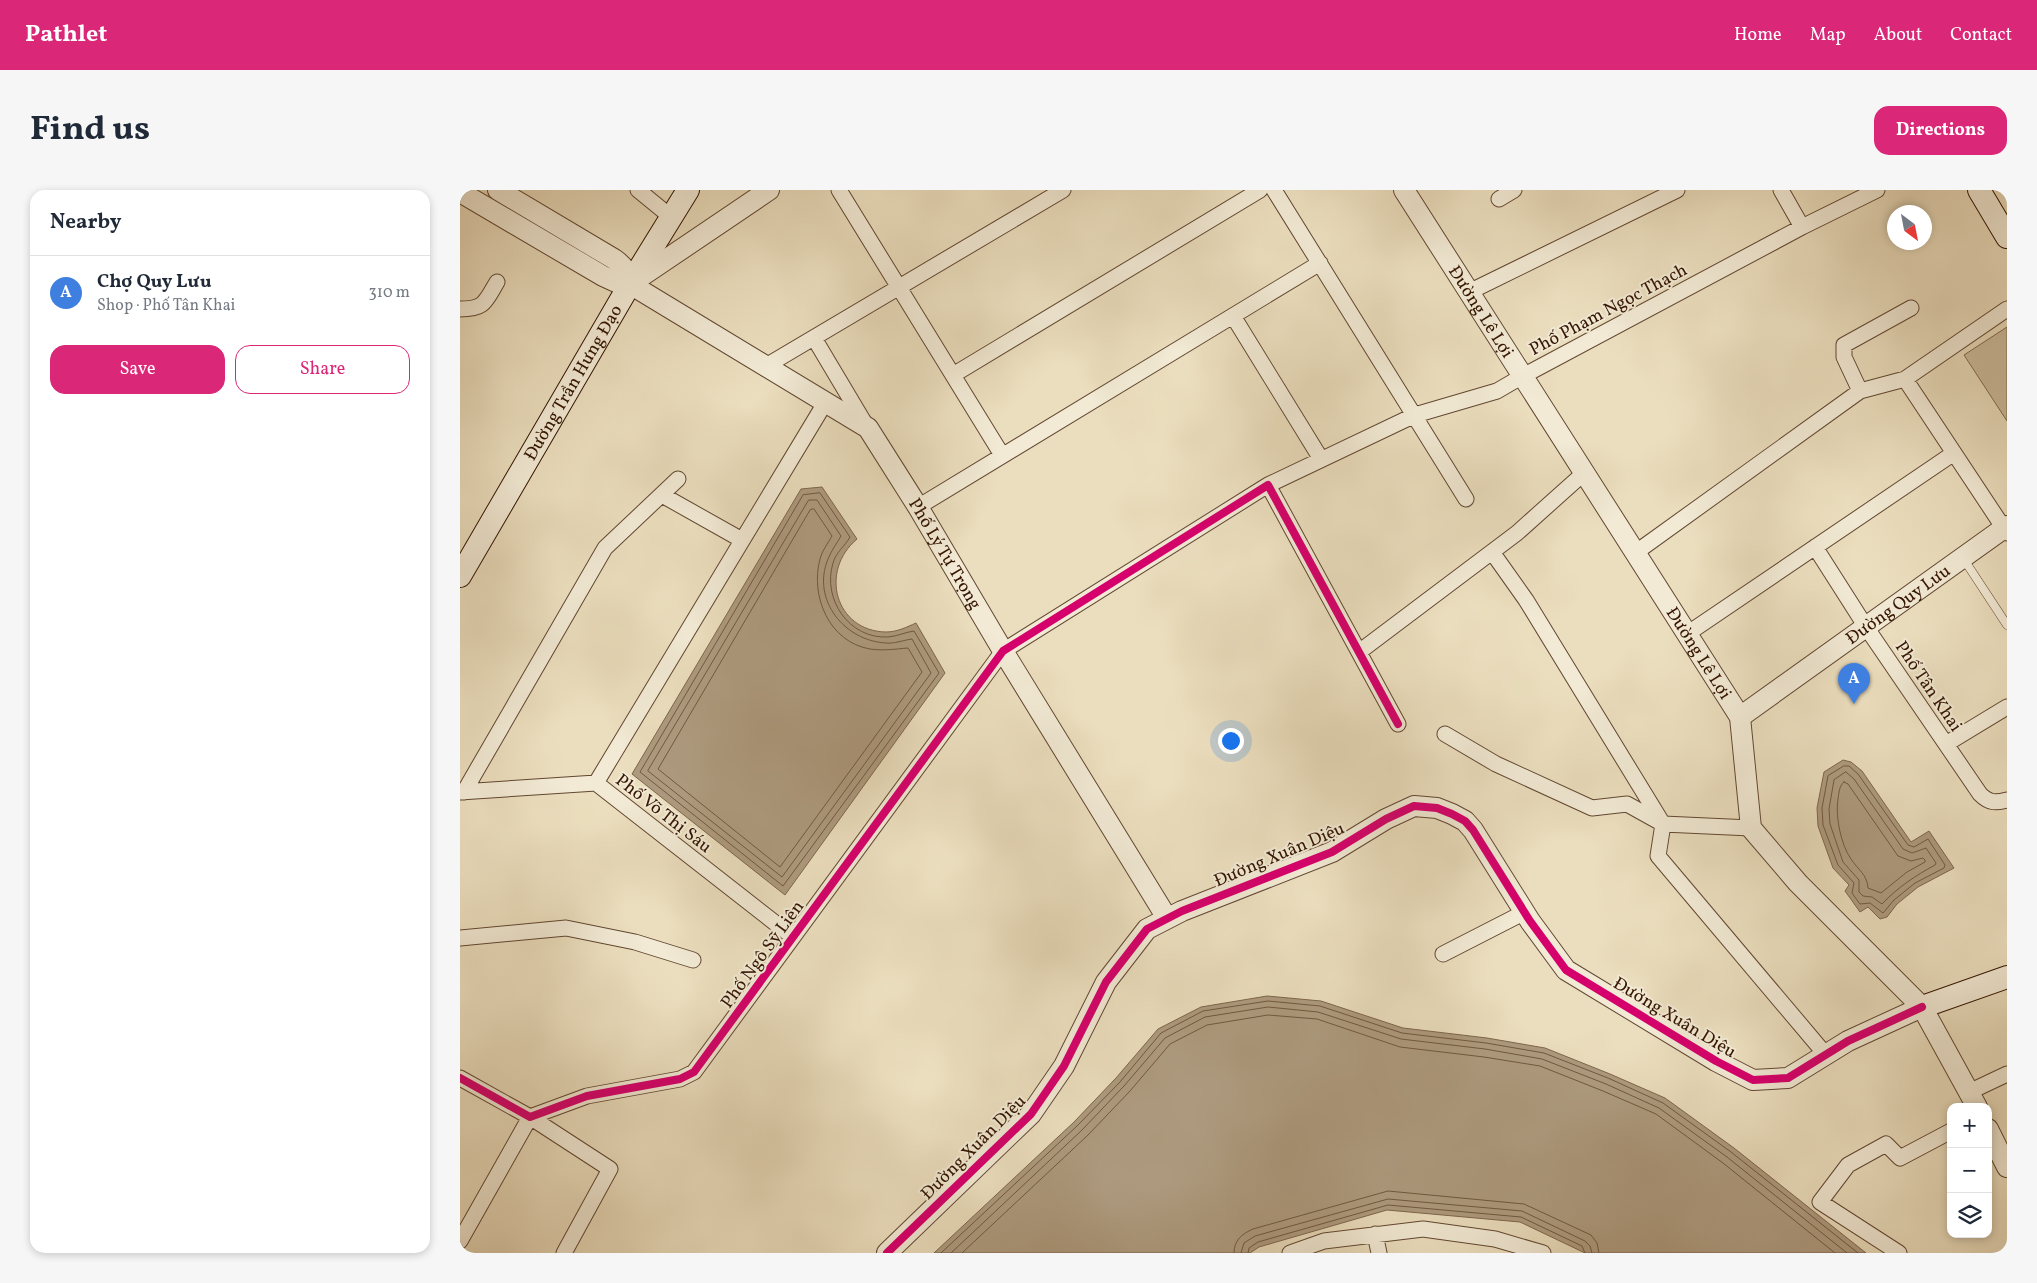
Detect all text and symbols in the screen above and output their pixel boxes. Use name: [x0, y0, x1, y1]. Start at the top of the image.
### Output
text: Pathlet: [25, 18, 107, 52]
text: Home: [1734, 23, 1782, 48]
text: Map: [1810, 23, 1846, 48]
text: About: [1874, 23, 1922, 48]
text: Contact: [1950, 23, 2012, 48]
text: Find us: [30, 106, 150, 154]
button: Directions: [1874, 106, 2007, 155]
north arrow: [1887, 205, 1932, 250]
text: Nearby: [50, 208, 121, 237]
street label: Phố Phạm Ngọc Thạch: [1525, 258, 1692, 363]
street label: Đường Lê Lợi: [1441, 261, 1519, 363]
text: Chợ Quy Lưu: [97, 269, 212, 295]
text: A: [60, 282, 72, 304]
text: 310 m: [369, 282, 410, 304]
text: Shop · Phố Tân Khai: [97, 295, 235, 317]
street label: Đường Trần Hưng Đạo: [519, 300, 629, 466]
button: Save: [50, 345, 225, 394]
button: Share: [235, 345, 410, 394]
street label: Phố Lý Tự Trọng: [901, 494, 987, 615]
street label: Đường Quy Lưu: [1841, 559, 1956, 652]
street label: Đường Lê Lợi: [1659, 603, 1737, 705]
street label: Phố Tân Khai: [1888, 637, 1967, 737]
pin: A: [1838, 663, 1870, 704]
your location: [1218, 728, 1244, 754]
street label: Phố Võ Thị Sáu: [610, 769, 717, 860]
street label: Đường Xuân Diệu: [1210, 817, 1349, 894]
street label: Phố Ngô Sỹ Liên: [716, 896, 811, 1014]
street label: Đường Xuân Diệu: [1608, 972, 1741, 1065]
street label: Đường Xuân Diệu: [916, 1090, 1032, 1206]
map controls: [1947, 1103, 1992, 1238]
button: +: [1947, 1103, 1992, 1148]
button: −: [1947, 1148, 1992, 1193]
button: layers: [1947, 1193, 1992, 1238]

